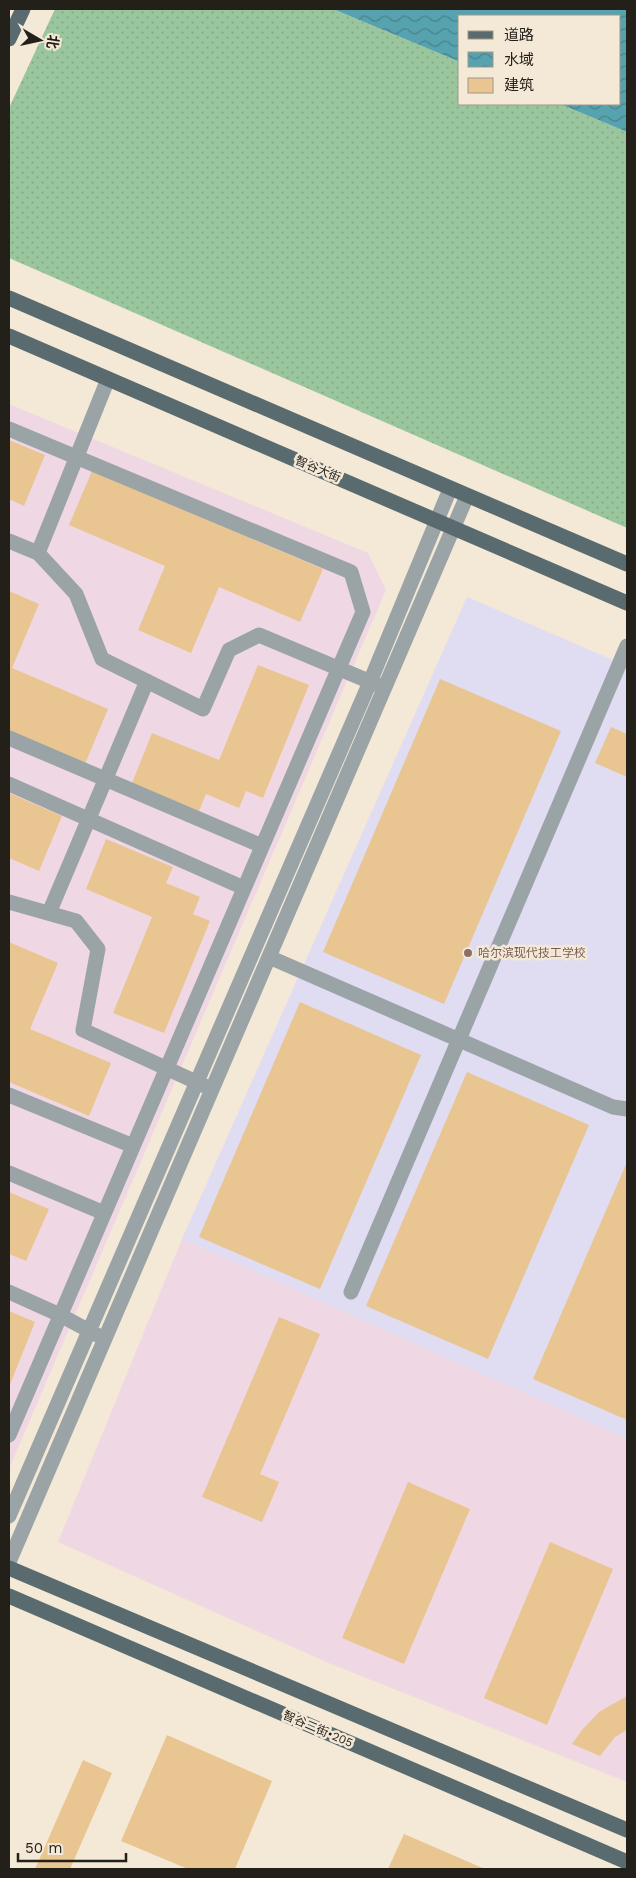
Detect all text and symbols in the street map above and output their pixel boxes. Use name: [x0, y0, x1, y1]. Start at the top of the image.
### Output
north arrow: [15, 15, 65, 65]
legend: [458, 15, 621, 105]
text: 道路: [504, 26, 534, 44]
text: 北: [44, 34, 62, 50]
text: 水域: [504, 51, 534, 69]
text: 建筑: [504, 76, 534, 94]
street label: 智谷大街: [293, 453, 343, 485]
place label: 哈尔滨现代技工学校: [478, 946, 586, 960]
marker: 哈尔滨现代技工学校: [462, 947, 474, 959]
street label: 智谷二街•205: [281, 1708, 355, 1750]
scale bar: [18, 1830, 125, 1862]
text: 50 m: [25, 1839, 62, 1857]

